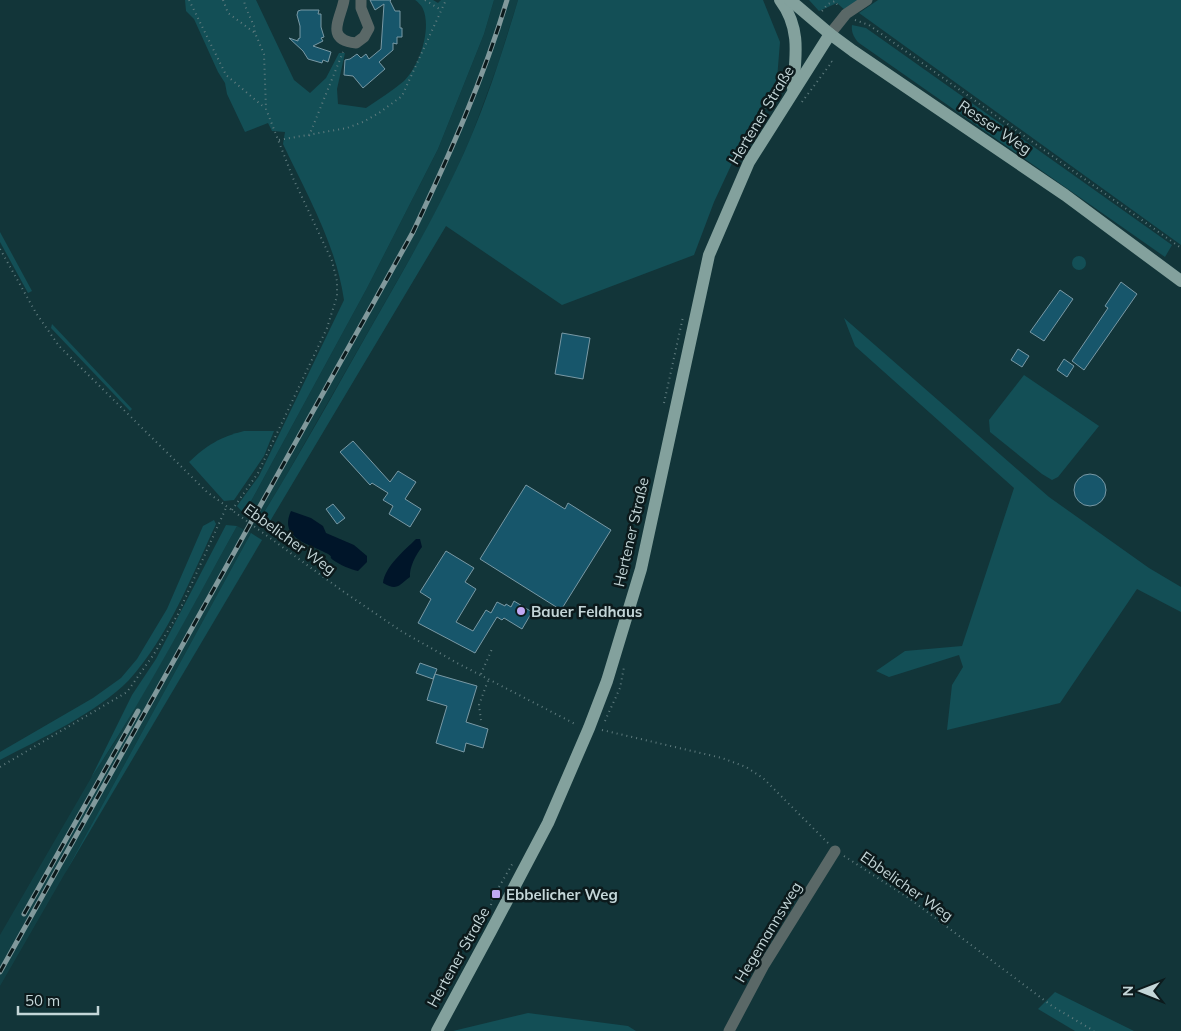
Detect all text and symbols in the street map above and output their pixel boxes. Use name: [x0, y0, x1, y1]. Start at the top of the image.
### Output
street label: Hertener Straße: [724, 62, 798, 168]
street label: Resser Weg: [955, 96, 1035, 158]
street label: Hertener Straße: [609, 475, 653, 589]
street label: Ebbelicher Weg: [240, 499, 340, 579]
place label: Bauer Feldhaus: [531, 602, 642, 621]
marker: Bauer Feldhaus: [515, 605, 527, 617]
street label: Ebbelicher Weg: [857, 847, 957, 925]
street label: Hegemannsweg: [730, 878, 806, 986]
place label: Ebbelicher Weg: [506, 885, 618, 904]
marker: Ebbelicher Weg: [490, 888, 502, 900]
street label: Hertener Straße: [423, 904, 493, 1010]
north arrow: [1116, 966, 1166, 1016]
scale bar: [18, 984, 98, 1016]
text: N: [1119, 986, 1137, 996]
text: 50 m: [25, 991, 60, 1010]

